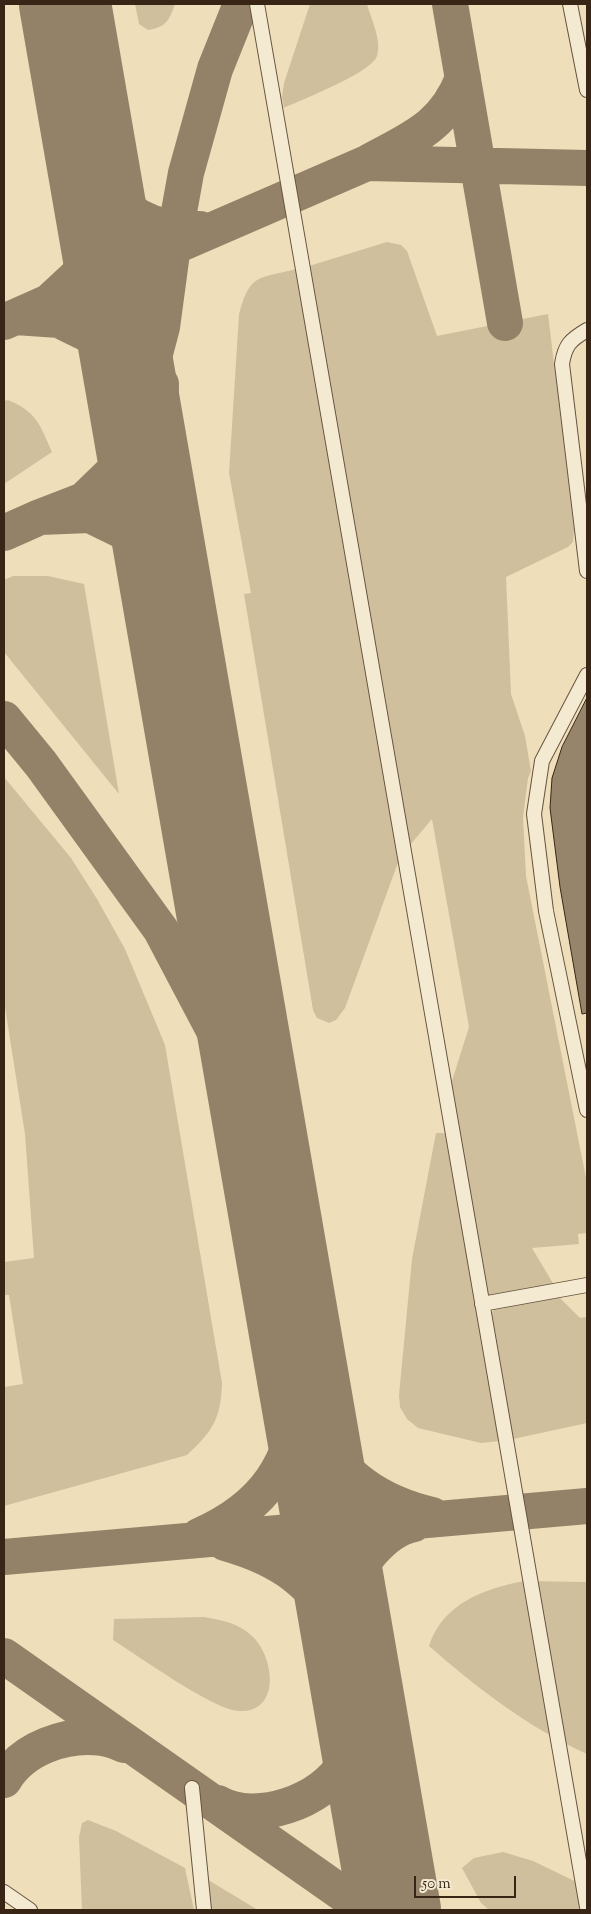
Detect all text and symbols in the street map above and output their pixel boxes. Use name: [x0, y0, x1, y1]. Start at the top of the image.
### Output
scale bar: [416, 1866, 518, 1898]
text: 50 m: [422, 1874, 451, 1895]

